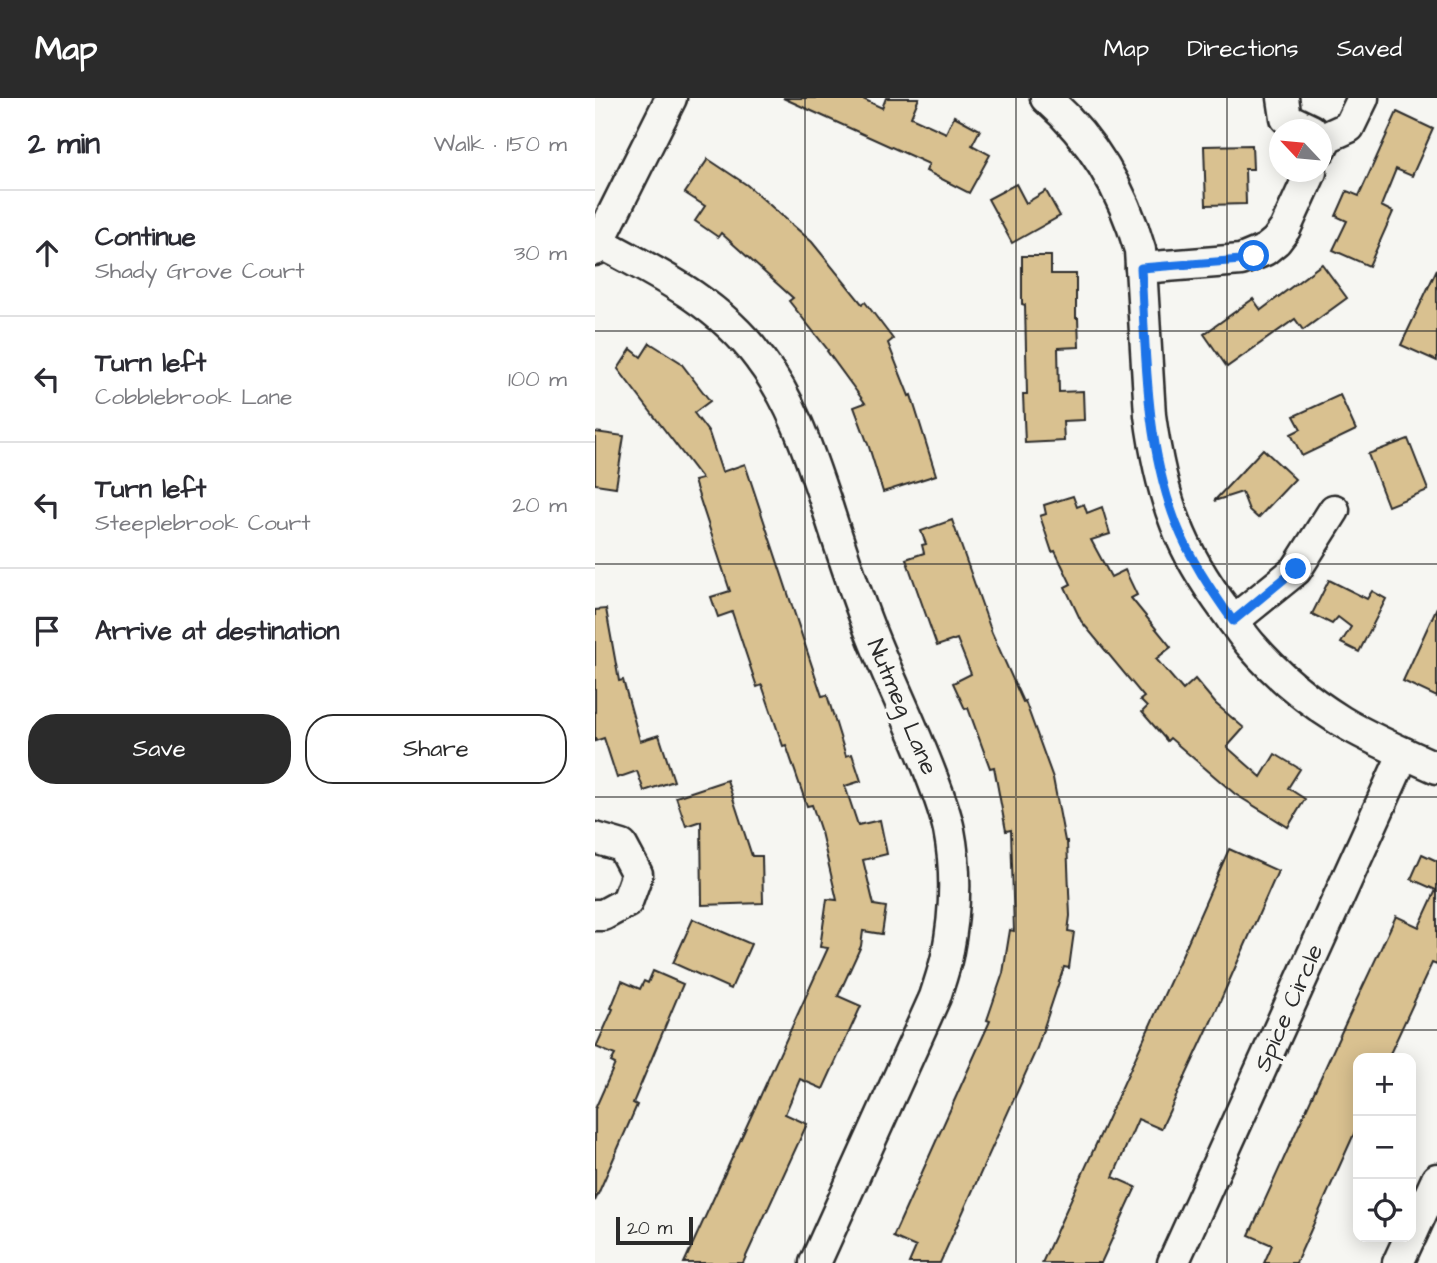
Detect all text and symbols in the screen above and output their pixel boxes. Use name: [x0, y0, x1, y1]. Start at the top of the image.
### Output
text: Map: [35, 26, 97, 72]
text: Map: [1104, 32, 1149, 66]
text: Directions: [1187, 32, 1299, 66]
text: Saved: [1337, 32, 1402, 66]
north arrow: [1269, 119, 1332, 182]
text: 2 min: [28, 123, 100, 165]
text: Walk · 150 m: [433, 128, 567, 160]
text: Continue: [95, 219, 196, 255]
icon: ahead: [28, 234, 66, 272]
text: 30 m: [514, 237, 567, 269]
route start: [1238, 240, 1269, 271]
text: Shady Grove Court: [95, 255, 305, 287]
text: Turn left: [95, 345, 206, 381]
icon: left: [28, 360, 66, 398]
text: 100 m: [508, 363, 567, 395]
text: Cobblebrook Lane: [95, 381, 293, 413]
text: Turn left: [95, 471, 206, 507]
icon: left: [28, 486, 66, 524]
text: 20 m: [512, 489, 567, 521]
text: Steeplebrook Court: [95, 507, 311, 539]
route end: [1280, 553, 1311, 584]
icon: arrive: [28, 612, 66, 650]
text: Arrive at destination: [95, 613, 340, 649]
street label: Nutmeg Lane: [857, 634, 946, 781]
button: Save: [28, 714, 291, 784]
button: Share: [305, 714, 567, 784]
street label: Spice Circle: [1246, 939, 1332, 1077]
map controls: [1353, 1053, 1416, 1242]
button: +: [1353, 1053, 1416, 1116]
button: −: [1353, 1116, 1416, 1179]
button: locate: [1353, 1179, 1416, 1242]
scale bar: [616, 1214, 693, 1246]
text: 20 m: [627, 1215, 672, 1242]

